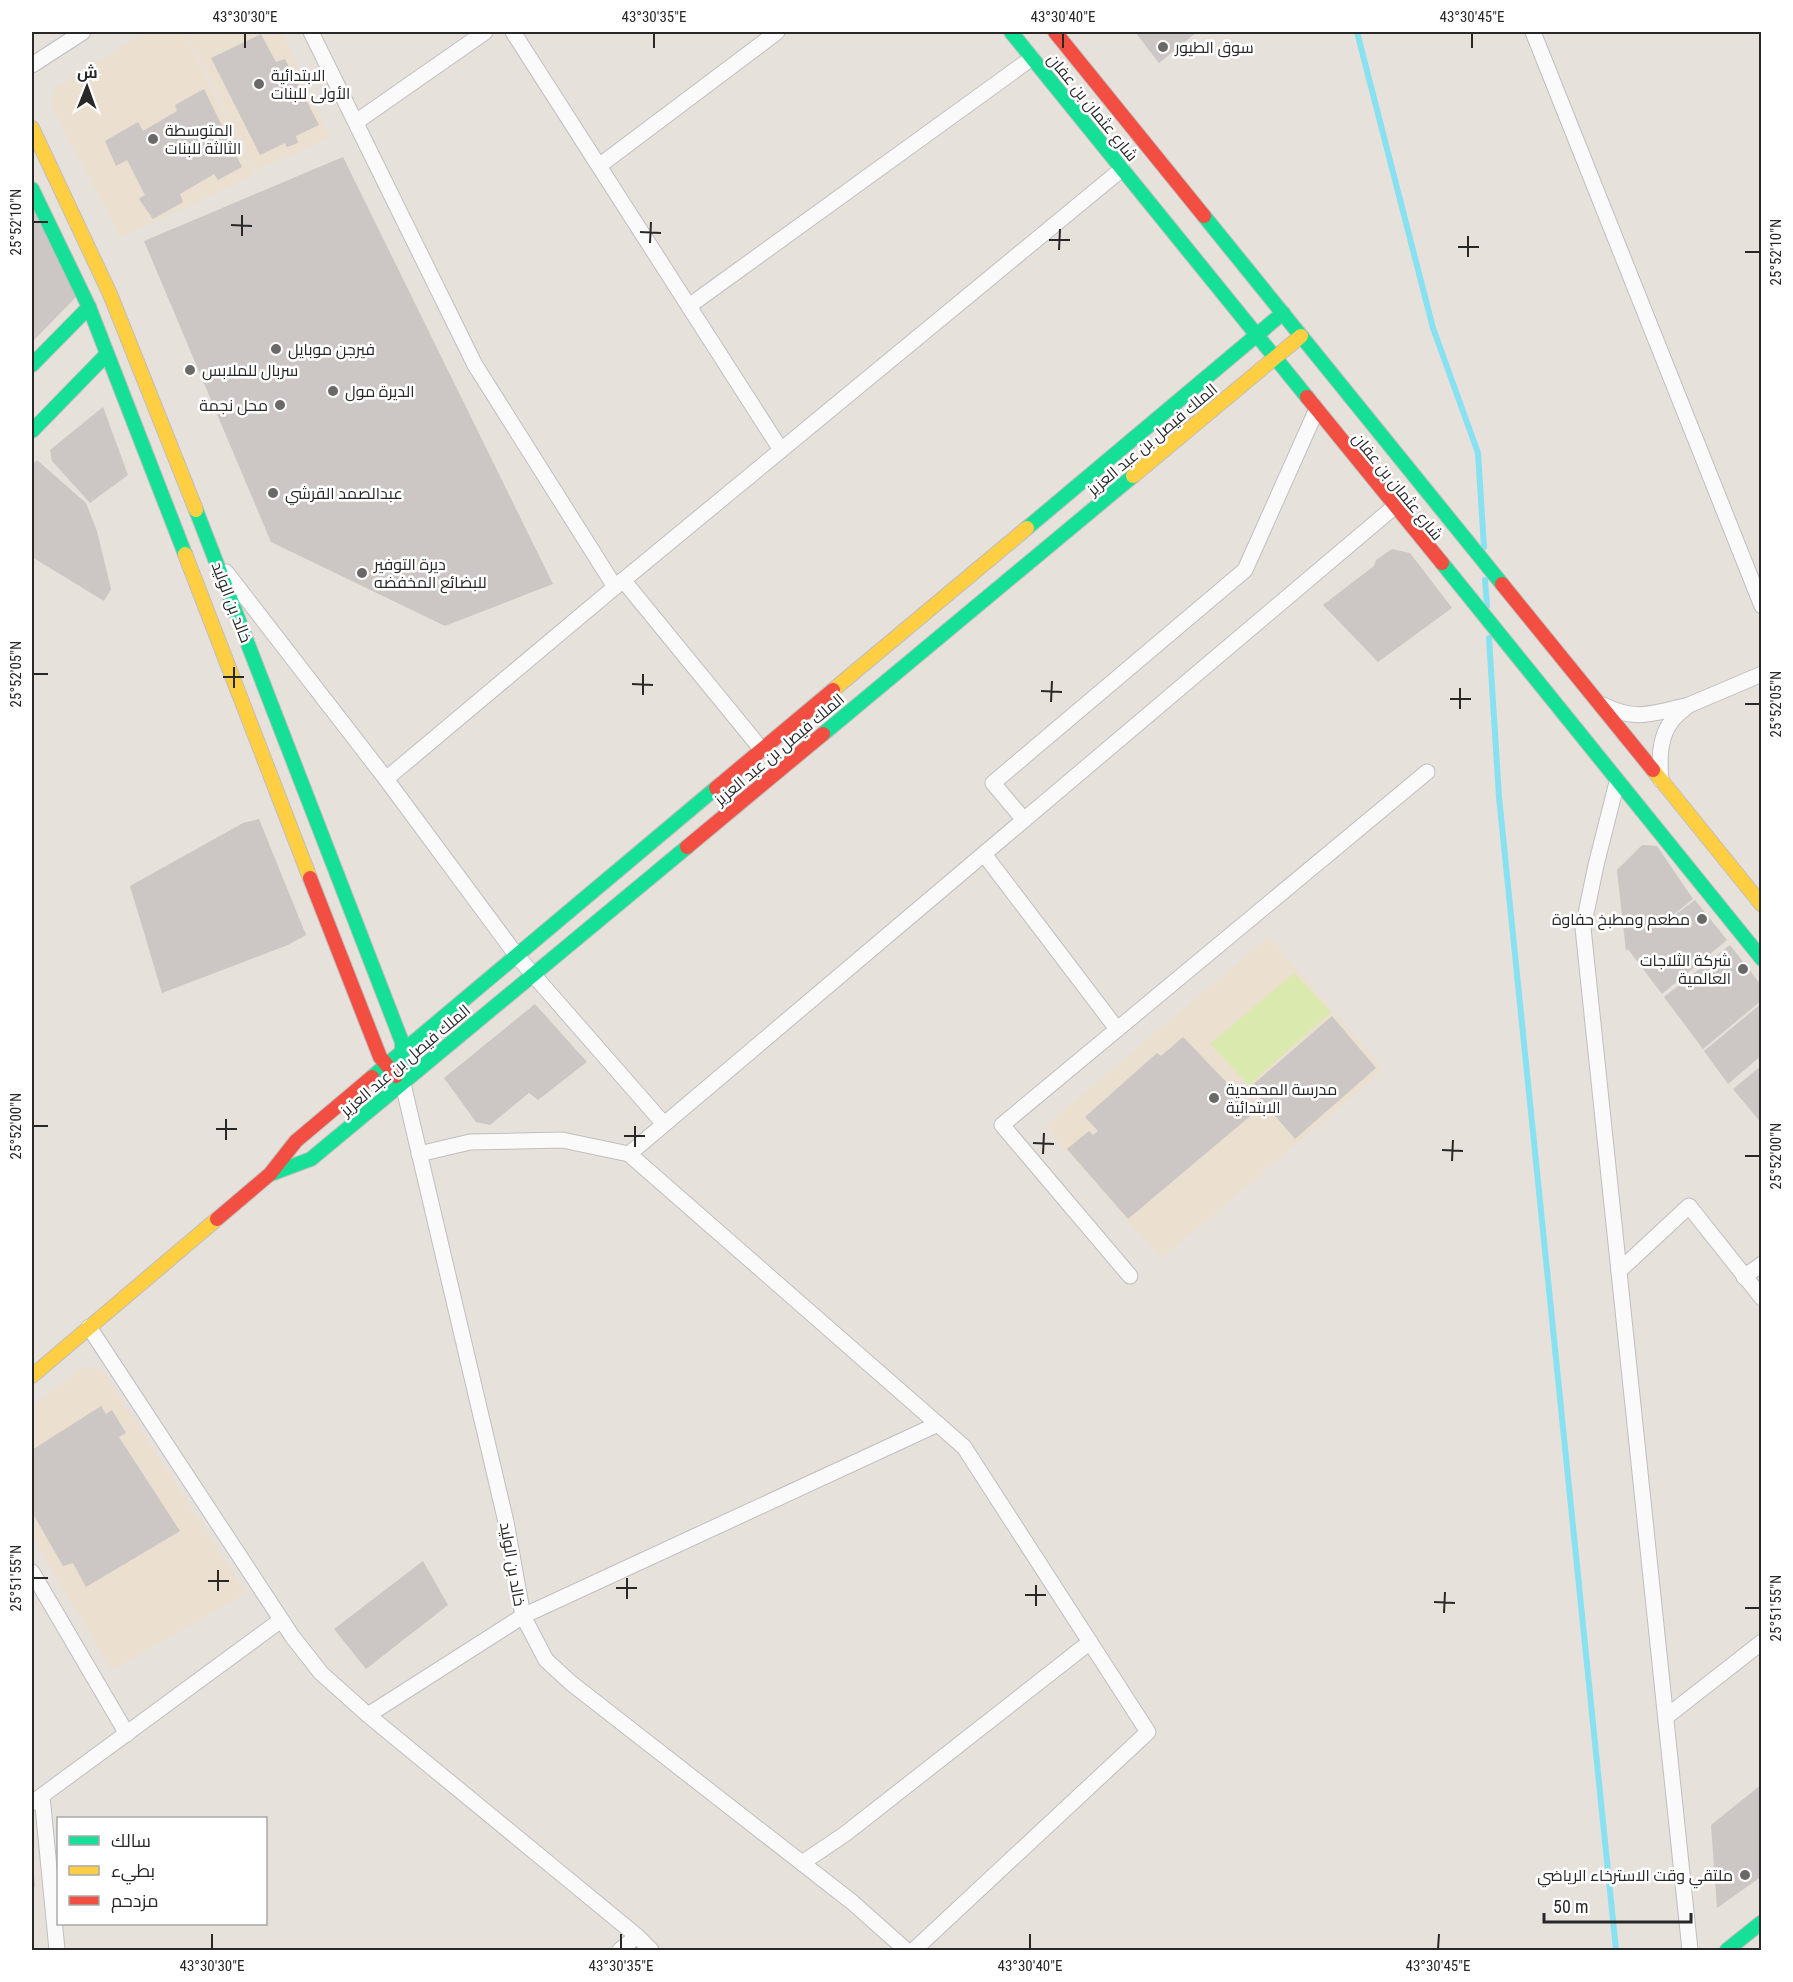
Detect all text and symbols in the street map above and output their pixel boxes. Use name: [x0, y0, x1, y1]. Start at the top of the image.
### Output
text: 43°30'30"E: [213, 8, 277, 26]
text: 43°30'35"E: [622, 8, 686, 26]
text: 43°30'40"E: [1031, 8, 1095, 26]
text: 43°30'45"E: [1440, 8, 1504, 26]
place label: سوق الطيور: [1174, 38, 1254, 58]
marker: سوق الطيور: [1156, 40, 1170, 54]
street label: شارع عثمان بن عفان: [1042, 50, 1142, 166]
north arrow: [57, 57, 117, 117]
text: ش: [77, 63, 98, 82]
place label: الابتدائية الأولى للبنات: [271, 66, 350, 104]
marker: الابتدائية الأولى للبنات: [252, 77, 266, 91]
place label: المتوسطة الثالثة للبنات: [165, 121, 241, 158]
marker: المتوسطة الثالثة للبنات: [146, 132, 160, 146]
text: 25°52'10"N: [7, 189, 25, 255]
text: 25°52'10"N: [1767, 219, 1785, 285]
place label: فيرجن موبايل: [288, 340, 375, 360]
marker: فيرجن موبايل: [269, 342, 283, 356]
place label: سربال للملابس: [202, 361, 298, 381]
marker: سربال للملابس: [183, 363, 197, 377]
street label: الملك فيصل بن عبد العزيز: [1083, 380, 1222, 501]
place label: الديرة مول: [345, 382, 415, 402]
marker: الديرة مول: [326, 384, 340, 398]
place label: محل نجمة: [199, 396, 268, 416]
marker: محل نجمة: [273, 398, 287, 412]
street label: شارع عثمان بن عفان: [1347, 429, 1447, 545]
place label: عبدالصمد القرشي: [285, 484, 403, 506]
marker: عبدالصمد القرشي: [266, 486, 280, 500]
place label: ديرة التوفير للبضائع المخفضه: [373, 555, 487, 594]
street label: خالد بن الوليد: [207, 559, 256, 646]
marker: ديرة التوفير للبضائع المخفضه: [355, 566, 369, 580]
text: 25°52'05"N: [7, 641, 25, 707]
text: 25°52'05"N: [1767, 671, 1785, 737]
street label: الملك فيصل بن عبد العزيز: [710, 690, 849, 811]
place label: مطعم ومطبخ حفاوة: [1552, 910, 1690, 931]
marker: مطعم ومطبخ حفاوة: [1695, 912, 1709, 926]
place label: شركة الثلاجات العالمية: [1640, 951, 1731, 988]
marker: شركة الثلاجات العالمية: [1736, 962, 1750, 976]
street label: الملك فيصل بن عبد العزيز: [336, 1001, 475, 1122]
place label: مدرسة المحمدية الابتدائية: [1226, 1080, 1337, 1117]
marker: مدرسة المحمدية الابتدائية: [1207, 1091, 1221, 1105]
text: 25°52'00"N: [7, 1093, 25, 1159]
text: 25°52'00"N: [1767, 1123, 1785, 1189]
street label: خالد بن الوليد: [495, 1521, 529, 1608]
text: 25°51'55"N: [7, 1545, 25, 1611]
text: 25°51'55"N: [1767, 1575, 1785, 1641]
legend: [57, 1817, 267, 1925]
text: سالك: [111, 1830, 151, 1851]
text: بطيء: [111, 1860, 155, 1885]
place label: ملتقي وقت الاسترخاء الرياضي: [1537, 1866, 1733, 1889]
marker: ملتقي وقت الاسترخاء الرياضي: [1738, 1868, 1752, 1882]
scale bar: [1544, 1886, 1691, 1924]
text: مزدحم: [111, 1890, 159, 1913]
text: 50 m: [1553, 1896, 1588, 1917]
text: 43°30'30"E: [180, 1957, 244, 1975]
text: 43°30'35"E: [589, 1957, 653, 1975]
text: 43°30'40"E: [998, 1957, 1062, 1975]
text: 43°30'45"E: [1406, 1957, 1470, 1975]

